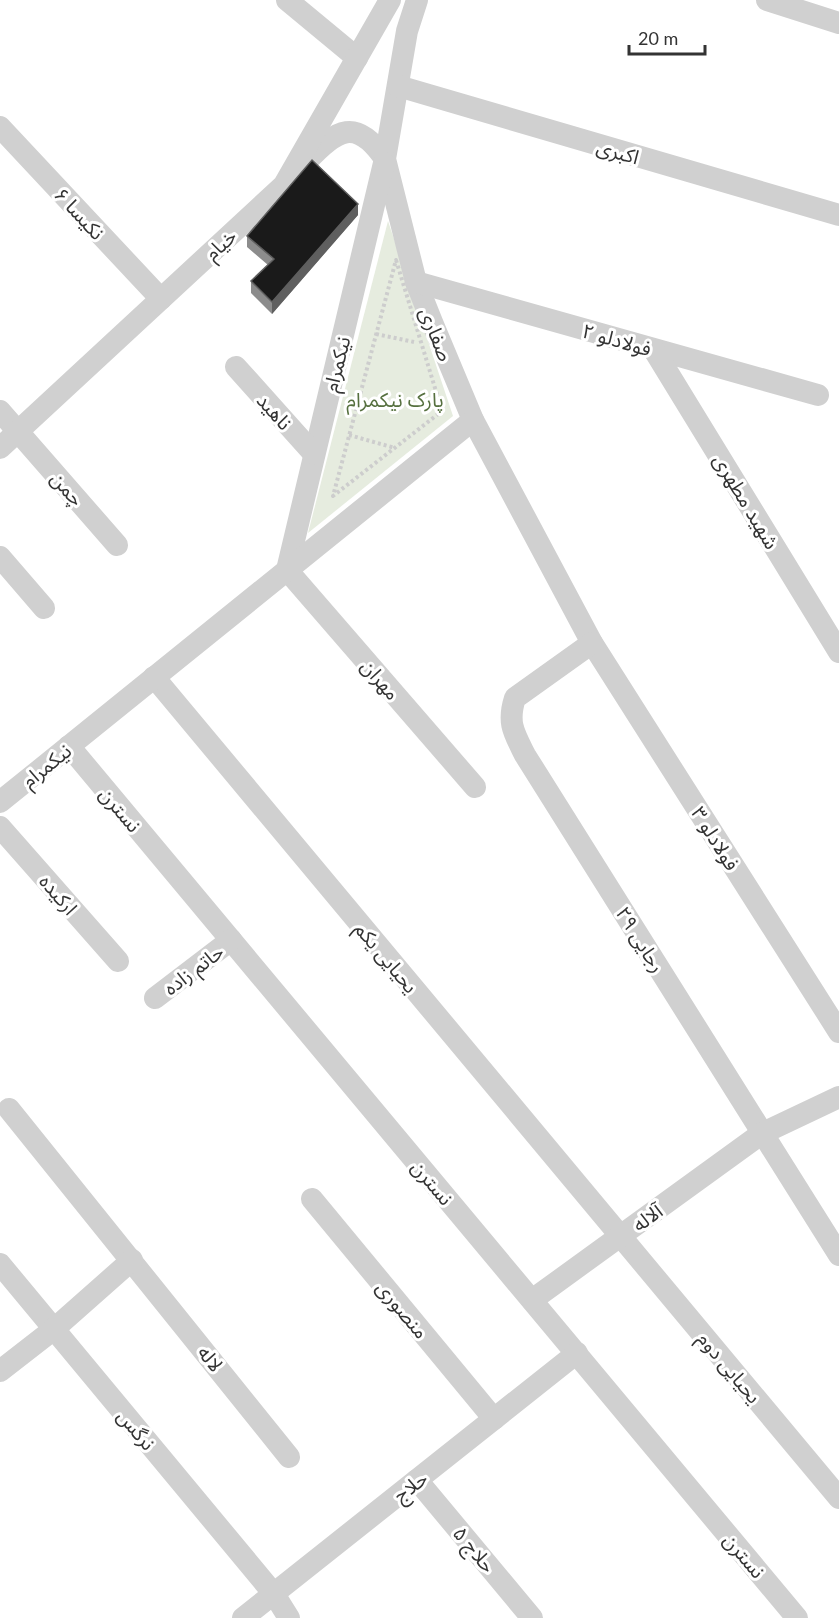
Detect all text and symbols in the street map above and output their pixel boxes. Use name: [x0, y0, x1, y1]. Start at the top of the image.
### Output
scale bar: [629, 18, 706, 56]
text: 20 m: [638, 27, 678, 49]
street label: اکبری: [594, 134, 642, 169]
street label: نکيسا ۶: [50, 182, 110, 244]
street label: خیام: [199, 223, 244, 268]
street label: صفاری: [414, 303, 459, 365]
street label: فولادلو ۲: [579, 318, 654, 361]
street label: نیکمرام: [318, 334, 358, 395]
park label: پارک نیکمرام: [346, 387, 444, 415]
street label: ناهید: [252, 388, 298, 434]
street label: شهید مطهری: [708, 449, 785, 554]
street label: چمن: [45, 466, 90, 512]
street label: مهران: [356, 654, 405, 705]
street label: نیکمرام: [17, 738, 78, 795]
street label: نسترن: [94, 782, 147, 837]
street label: فولادلو ۳: [686, 802, 745, 875]
street label: ارکیده: [34, 869, 83, 920]
street label: رجایی ۲۹: [611, 902, 670, 977]
street label: یحیایی یکم: [347, 917, 424, 1000]
street label: حاتم زاده: [158, 939, 230, 1003]
street label: نسترن: [406, 1155, 459, 1210]
street label: آلاله: [627, 1197, 668, 1236]
street label: منصوری: [371, 1275, 434, 1344]
street label: یحیایی دوم: [690, 1326, 767, 1410]
street label: لاله: [193, 1340, 229, 1376]
street label: نرگس: [112, 1404, 161, 1455]
street label: حلاج: [388, 1465, 434, 1510]
street label: حلاج ۵: [446, 1521, 501, 1580]
street label: نسترن: [718, 1528, 771, 1583]

